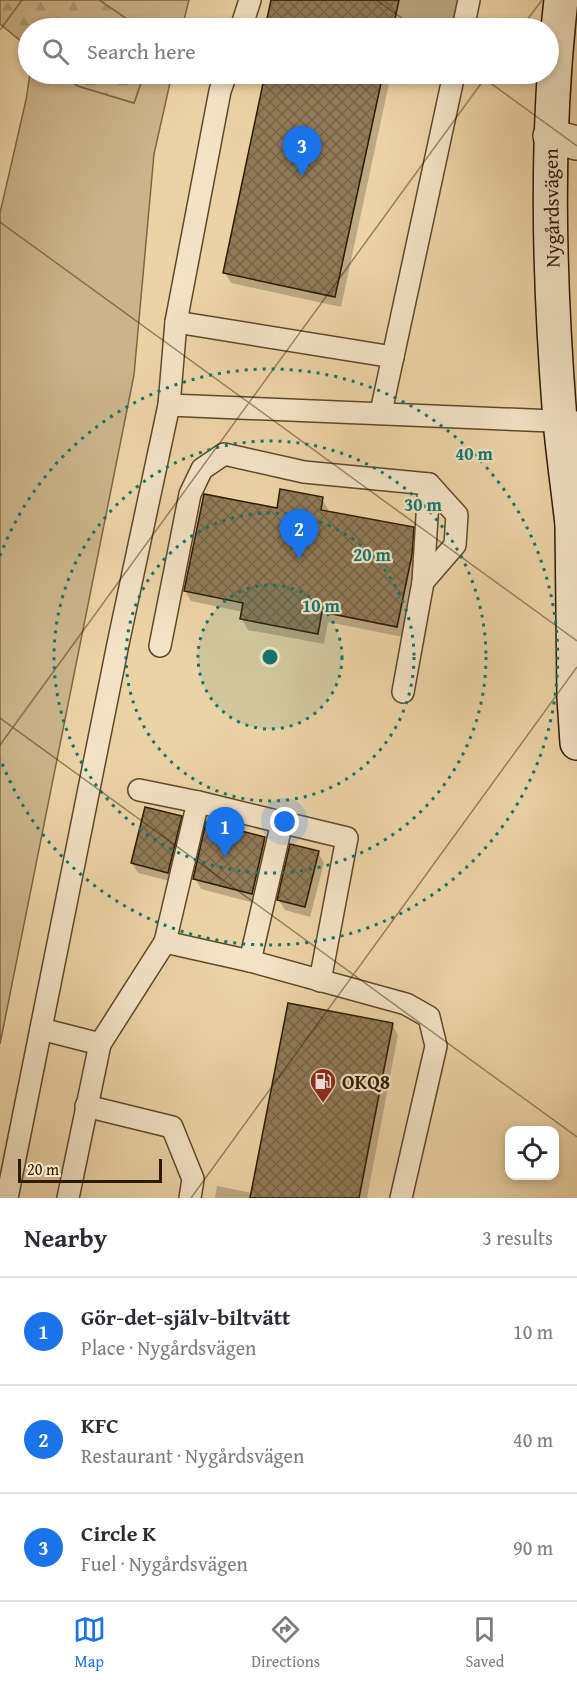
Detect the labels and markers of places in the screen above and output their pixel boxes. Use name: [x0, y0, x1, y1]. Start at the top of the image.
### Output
pin: 3: [282, 126, 322, 176]
pin: 2: [280, 510, 318, 559]
centre of rings: [260, 647, 280, 667]
pin: 1: [206, 808, 244, 857]
fuel station icon: OKQ8: [308, 1066, 338, 1104]
place label: OKQ8: [342, 1067, 390, 1096]

